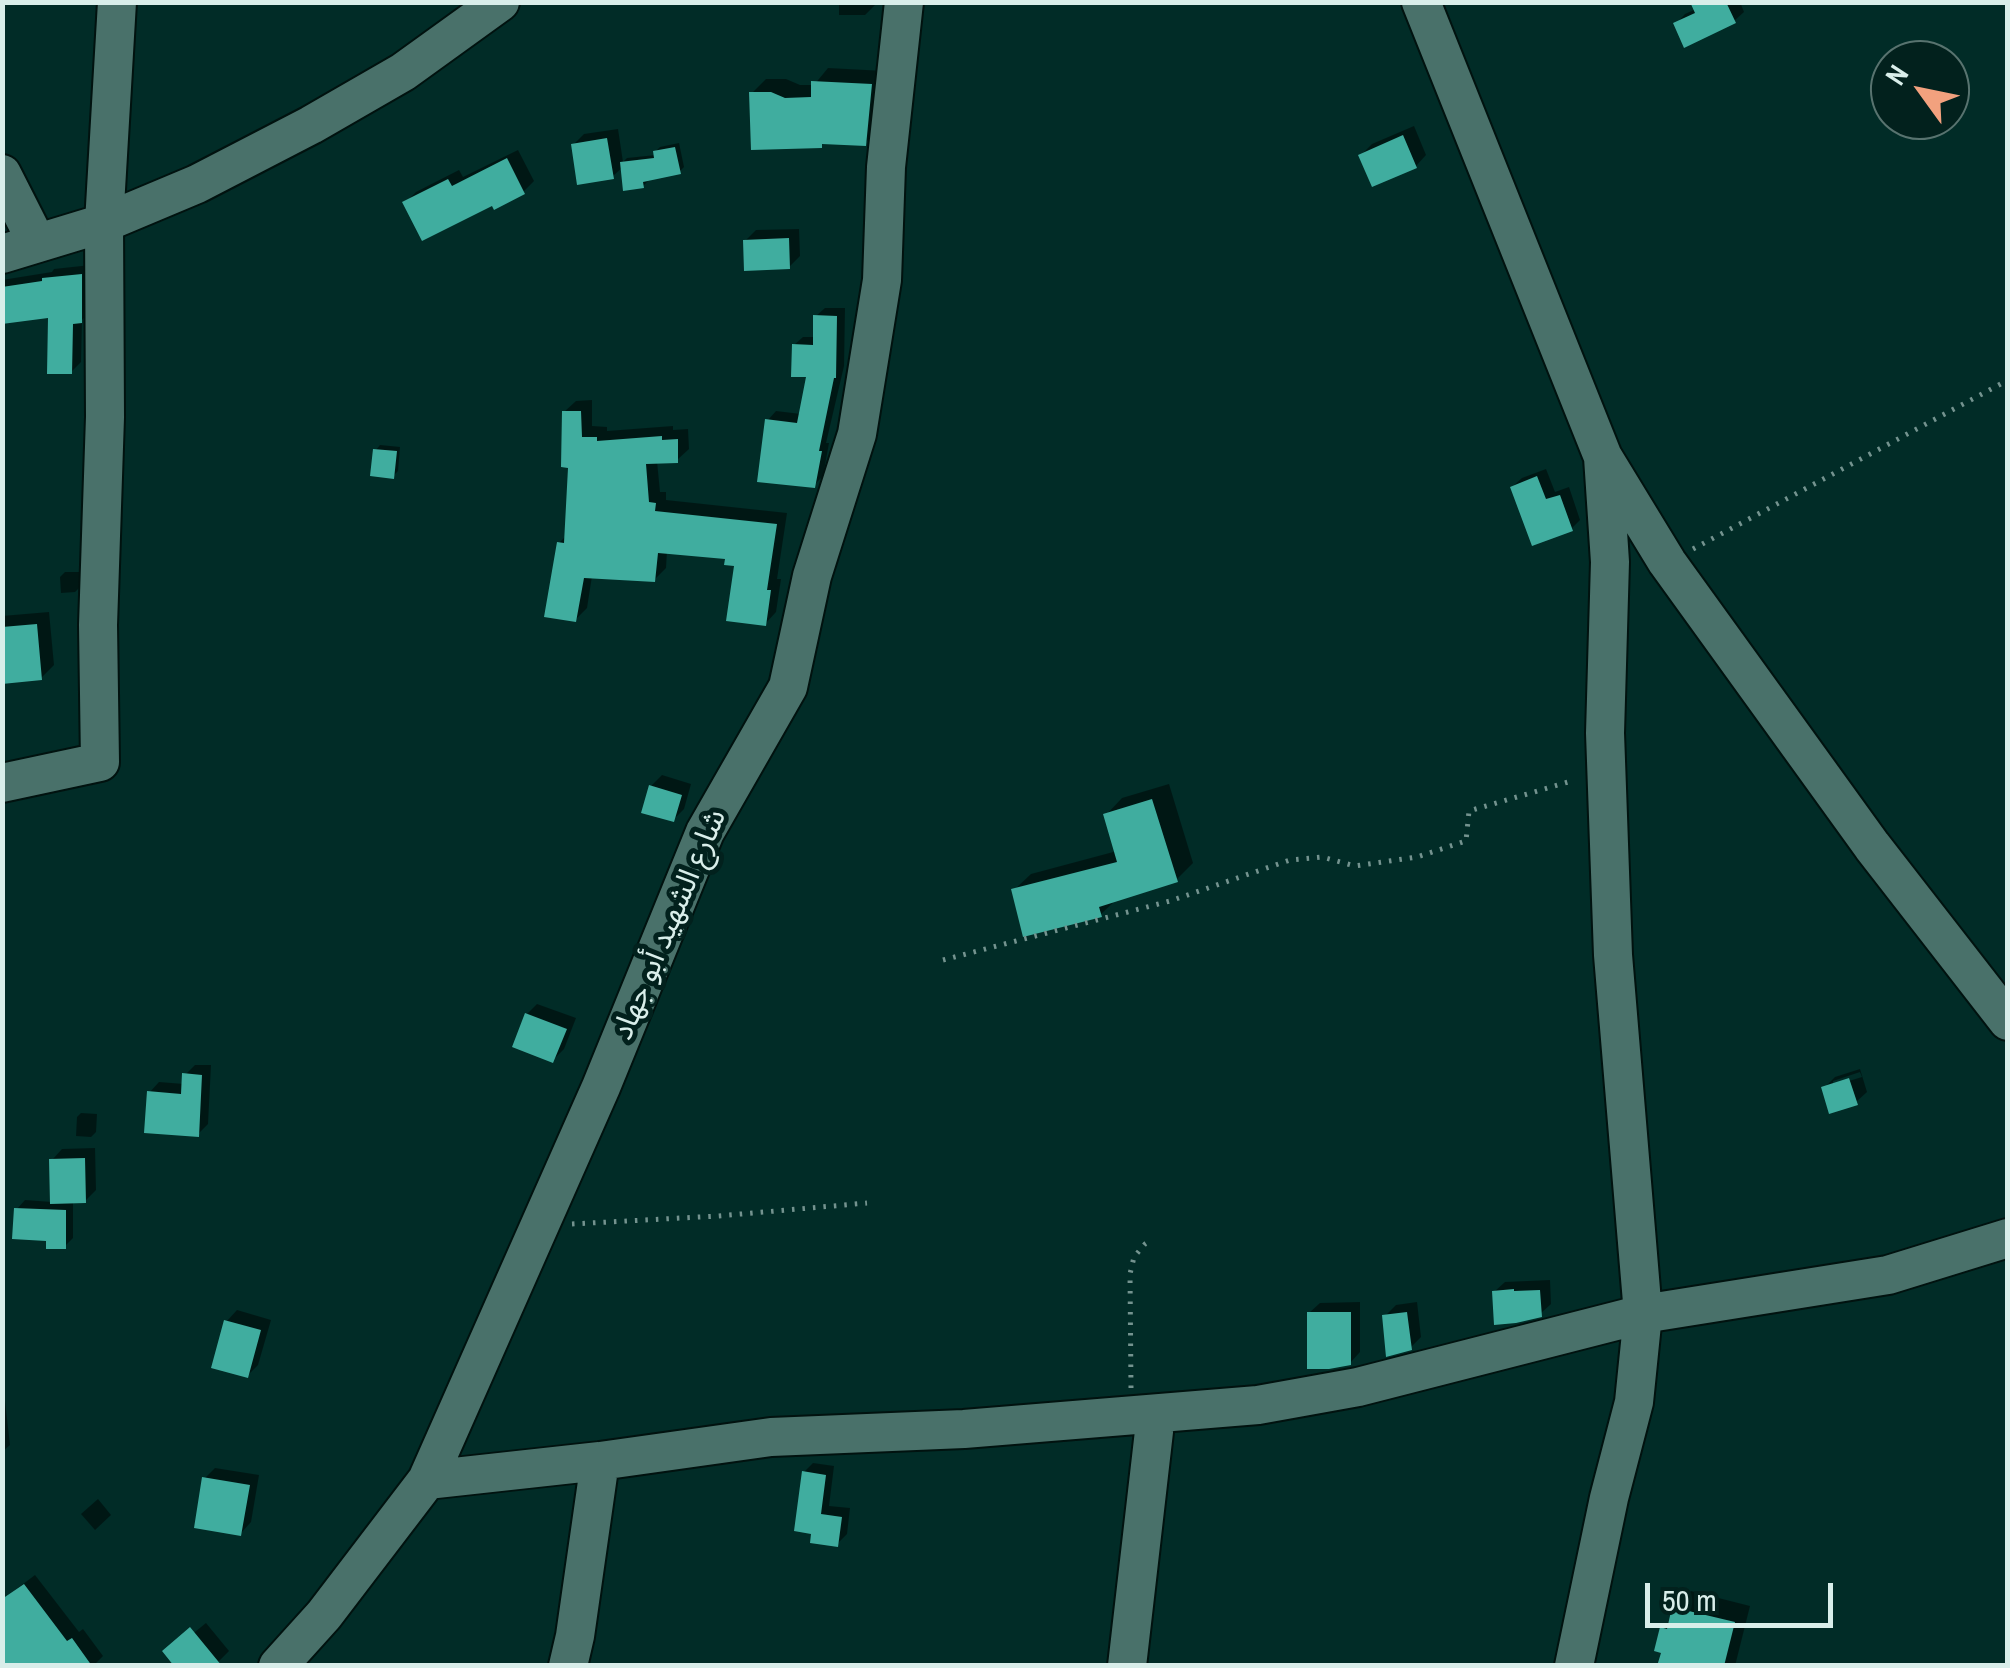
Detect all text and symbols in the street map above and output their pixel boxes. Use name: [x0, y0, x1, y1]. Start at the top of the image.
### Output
north arrow: [1870, 40, 1970, 140]
text: N: [1876, 57, 1917, 92]
street label: شارع الشهيد أبو جهاد: [605, 804, 735, 1046]
scale bar: [1650, 1563, 1838, 1625]
text: 50 m: [1662, 1580, 1717, 1620]

